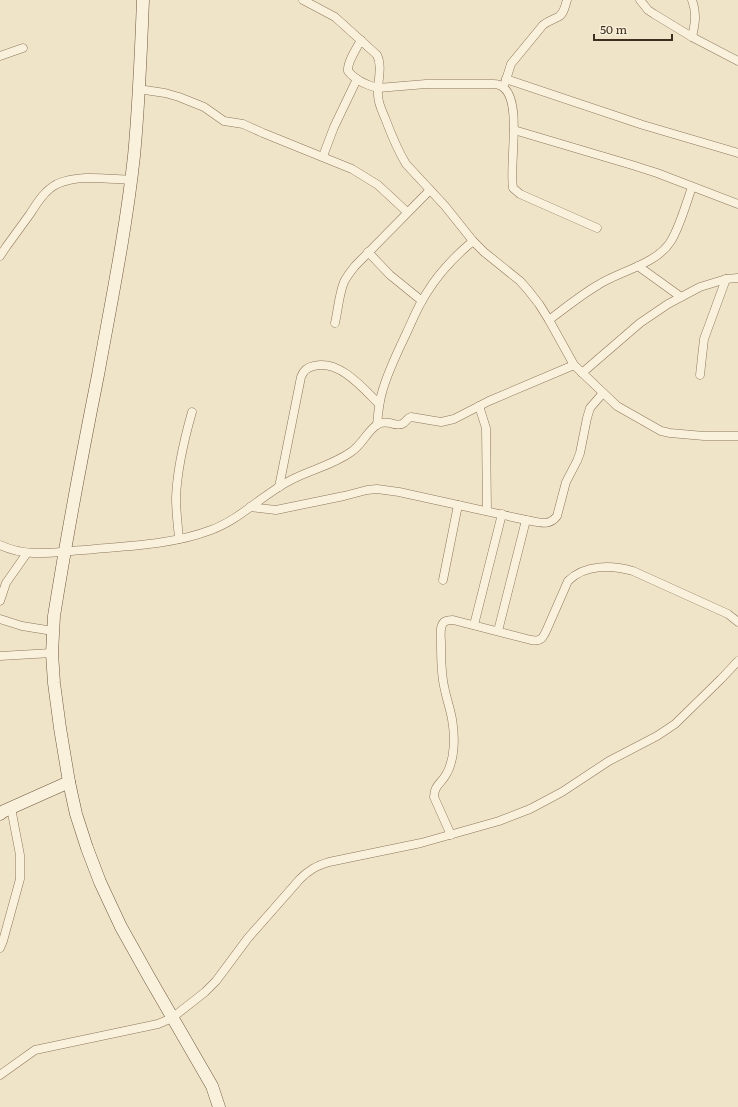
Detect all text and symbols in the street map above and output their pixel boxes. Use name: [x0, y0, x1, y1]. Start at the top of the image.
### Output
scale bar: [594, 16, 672, 42]
text: 50 m: [600, 20, 627, 38]

